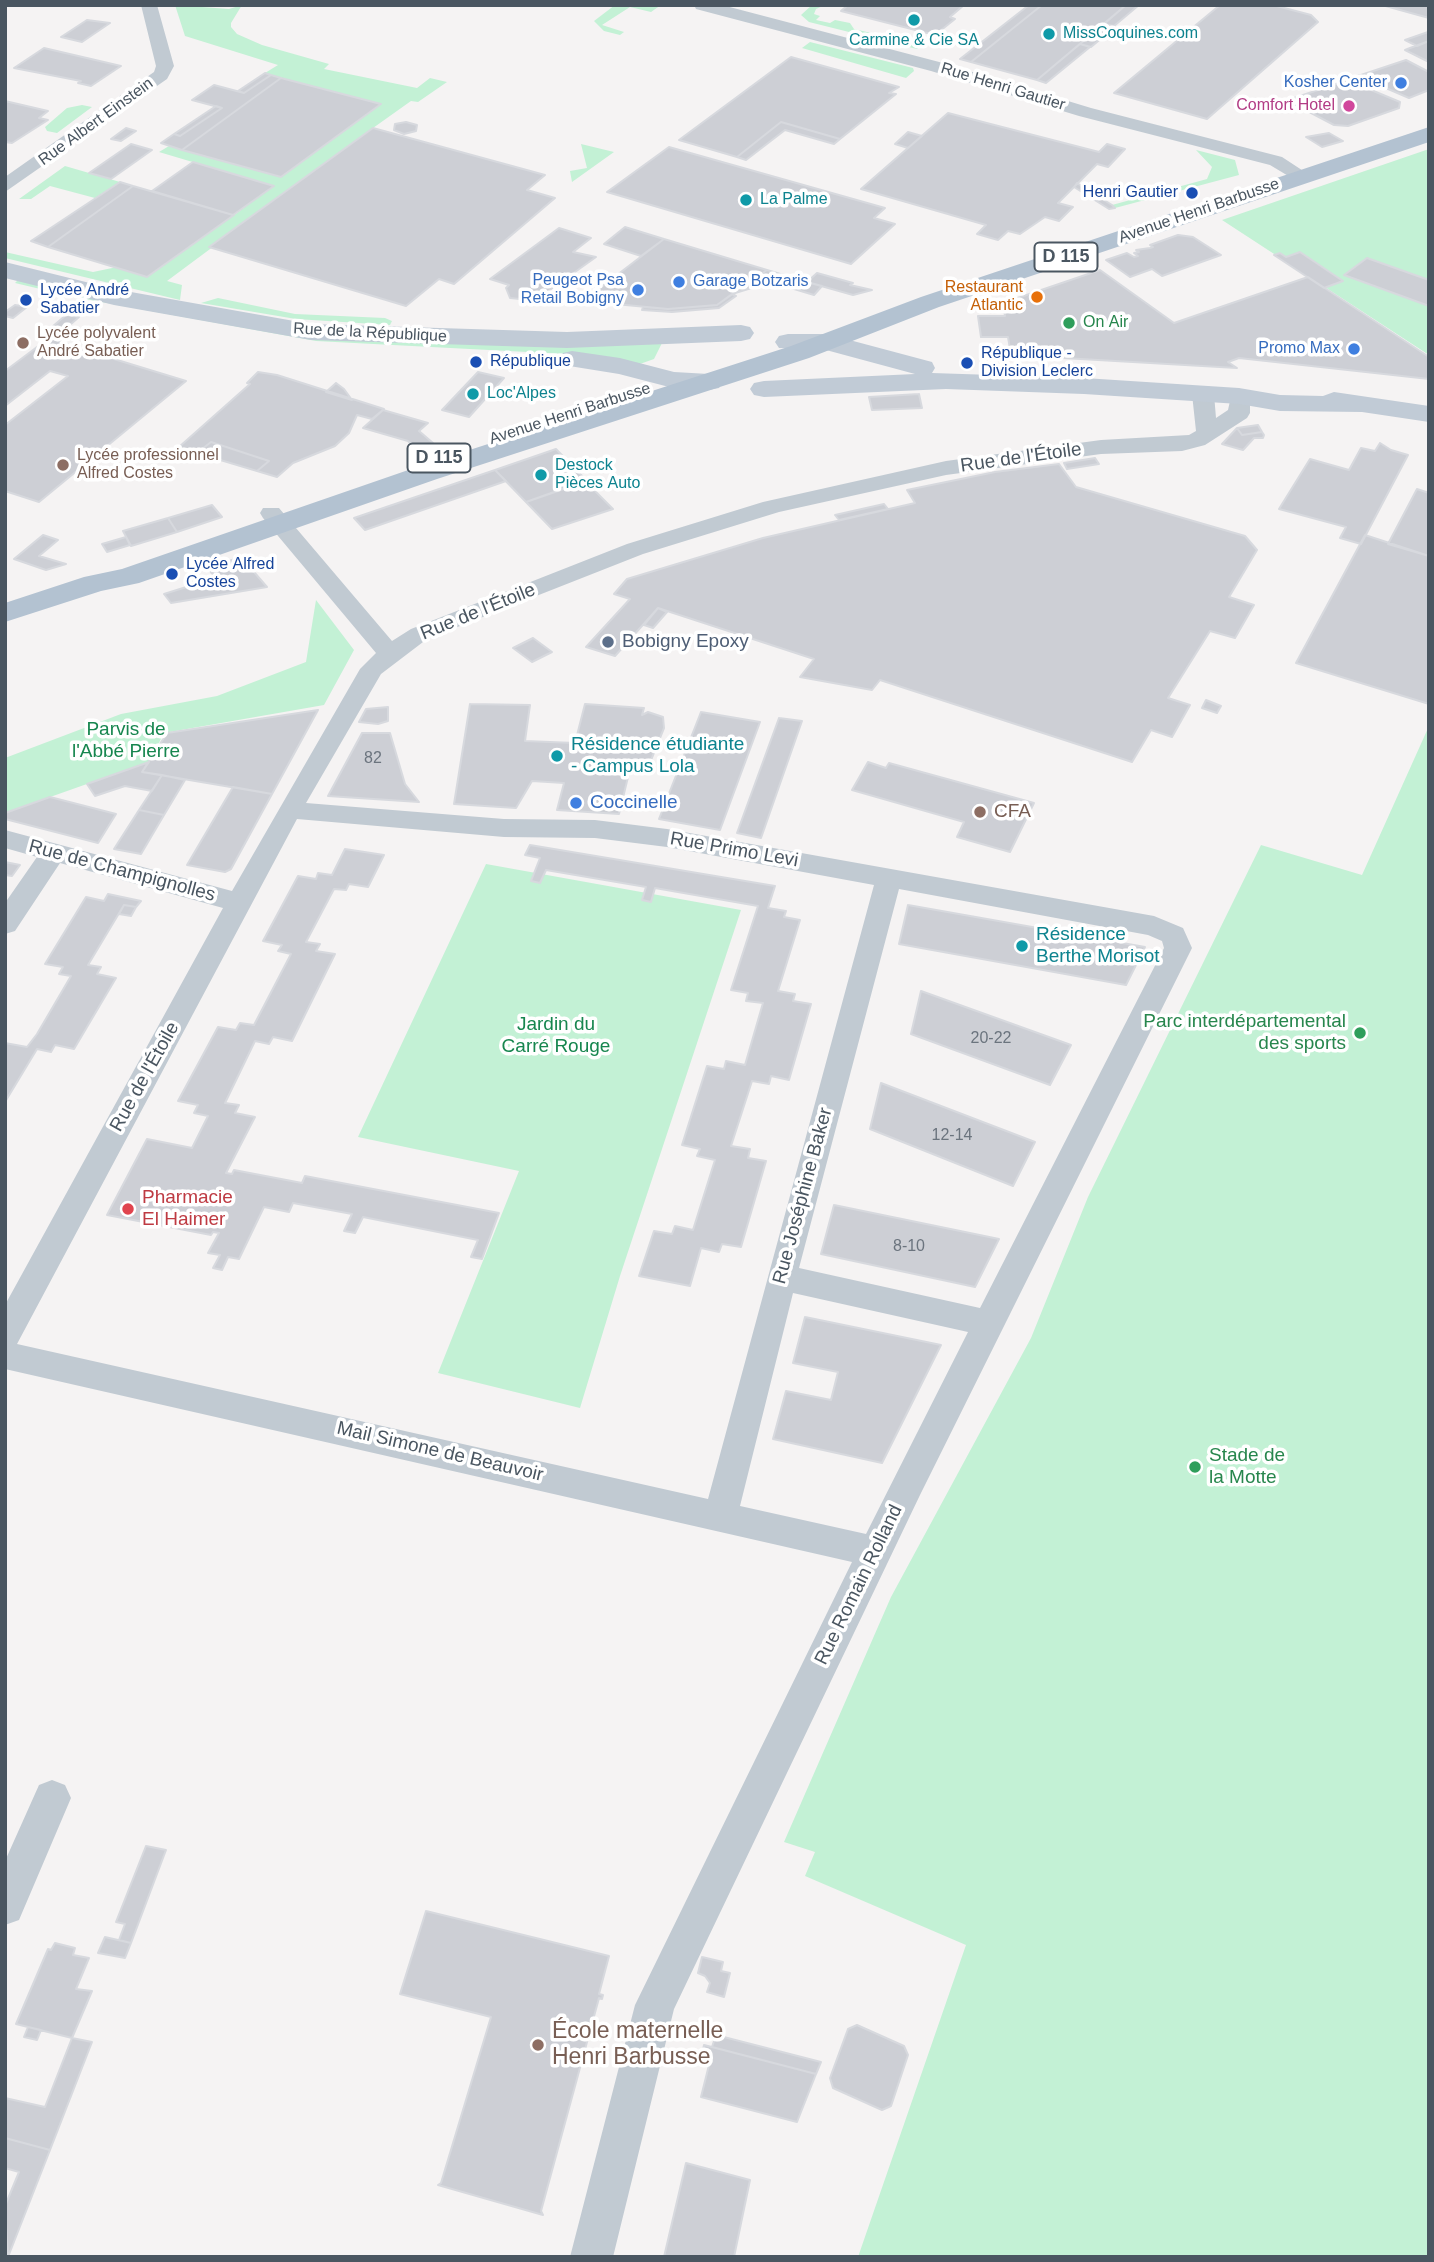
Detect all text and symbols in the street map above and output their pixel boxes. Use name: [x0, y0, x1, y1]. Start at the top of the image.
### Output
marker: Carmine & Cie SA: [906, 12, 922, 28]
place label: MissCoquines.com: [1063, 24, 1198, 44]
marker: MissCoquines.com: [1041, 26, 1057, 42]
place label: Carmine & Cie SA: [849, 31, 979, 51]
street label: Rue Henri Gautier: [939, 59, 1067, 115]
place label: Kosher Center: [1284, 73, 1387, 93]
street label: Rue Albert Einstein: [35, 74, 157, 170]
marker: Kosher Center: [1393, 75, 1409, 91]
place label: Comfort Hotel: [1236, 96, 1335, 116]
marker: Comfort Hotel: [1341, 98, 1357, 114]
street label: Avenue Henri Barbusse: [1116, 174, 1282, 248]
place label: Henri Gautier: [1083, 183, 1178, 203]
marker: Henri Gautier: [1184, 185, 1200, 201]
place label: La Palme: [760, 190, 828, 210]
marker: La Palme: [738, 192, 754, 208]
road number: D 115: [1034, 243, 1098, 272]
place label: Peugeot Psa Retail Bobigny: [521, 271, 624, 309]
place label: Garage Botzaris: [693, 272, 809, 292]
marker: Garage Botzaris: [671, 274, 687, 290]
place label: Restaurant Atlantic: [945, 278, 1023, 316]
place label: Lycée André Sabatier: [40, 281, 129, 319]
marker: Peugeot Psa Retail Bobigny: [630, 282, 646, 298]
marker: Restaurant Atlantic: [1029, 289, 1045, 305]
marker: Lycée André Sabatier: [18, 292, 34, 308]
place label: On Air: [1083, 313, 1128, 333]
marker: On Air: [1061, 315, 1077, 331]
street label: Rue de la République: [293, 319, 447, 347]
place label: Lycée polyvalent André Sabatier: [37, 324, 156, 362]
marker: Lycée polyvalent André Sabatier: [15, 335, 31, 351]
place label: Promo Max: [1258, 339, 1340, 359]
marker: Promo Max: [1346, 341, 1362, 357]
place label: République - Division Leclerc: [981, 344, 1093, 382]
place label: République: [490, 352, 571, 372]
marker: République: [468, 354, 484, 370]
marker: République - Division Leclerc: [959, 355, 975, 371]
street label: Avenue Henri Barbusse: [487, 379, 653, 449]
place label: Loc'Alpes: [487, 384, 556, 404]
marker: Loc'Alpes: [465, 386, 481, 402]
street label: Rue de l'Étoile: [959, 438, 1083, 478]
road number: D 115: [408, 444, 471, 472]
place label: Lycée professionnel Alfred Costes: [77, 446, 219, 484]
place label: Destock Pièces Auto: [555, 456, 640, 494]
marker: Lycée professionnel Alfred Costes: [55, 457, 71, 473]
marker: Destock Pièces Auto: [533, 467, 549, 483]
place label: Lycée Alfred Costes: [186, 555, 274, 593]
marker: Lycée Alfred Costes: [164, 566, 180, 582]
street label: Rue de l'Étoile: [417, 579, 539, 645]
place label: Bobigny Epoxy: [622, 631, 749, 653]
marker: Bobigny Epoxy: [600, 634, 616, 650]
park label: Parvis de l'Abbé Pierre: [72, 719, 180, 763]
place label: Résidence étudiante - Campus Lola: [571, 734, 744, 778]
marker: Résidence étudiante - Campus Lola: [549, 748, 565, 764]
house number: 82: [364, 749, 382, 769]
place label: Coccinelle: [590, 792, 678, 814]
marker: Coccinelle: [568, 795, 584, 811]
place label: CFA: [994, 801, 1031, 823]
marker: CFA: [972, 804, 988, 820]
street label: Rue Primo Levi: [668, 827, 800, 873]
street label: Rue de Champignolles: [26, 835, 218, 907]
place label: Résidence Berthe Morisot: [1036, 924, 1160, 968]
marker: Résidence Berthe Morisot: [1014, 938, 1030, 954]
place label: Parc interdépartemental des sports: [1143, 1011, 1346, 1055]
park label: Jardin du Carré Rouge: [502, 1014, 610, 1058]
street label: Rue de l'Étoile: [105, 1018, 185, 1136]
marker: Parc interdépartemental des sports: [1352, 1025, 1368, 1041]
house number: 20-22: [971, 1029, 1011, 1049]
street label: Rue Joséphine Baker: [768, 1105, 838, 1287]
house number: 12-14: [932, 1126, 972, 1146]
place label: Pharmacie El Haimer: [142, 1187, 233, 1231]
marker: Pharmacie El Haimer: [120, 1201, 136, 1217]
house number: 8-10: [893, 1237, 925, 1257]
street label: Mail Simone de Beauvoir: [335, 1417, 545, 1487]
place label: Stade de la Motte: [1209, 1445, 1285, 1489]
marker: Stade de la Motte: [1187, 1459, 1203, 1475]
street label: Rue Romain Rolland: [810, 1501, 908, 1669]
place label: École maternelle Henri Barbusse: [552, 2018, 723, 2072]
marker: École maternelle Henri Barbusse: [530, 2037, 546, 2053]

